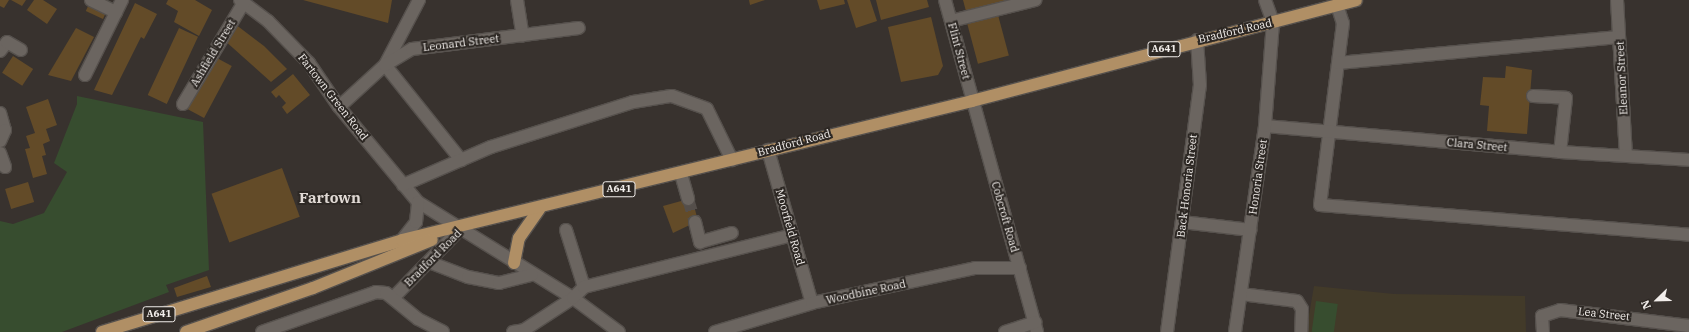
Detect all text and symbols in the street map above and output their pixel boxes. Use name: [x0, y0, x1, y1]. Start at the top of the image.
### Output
street label: Bradford Road: [1197, 16, 1273, 46]
street label: Ashfield Street: [188, 17, 238, 89]
street label: Flint Street: [945, 21, 973, 81]
street label: Leonard Street: [422, 32, 500, 54]
road number: A641: [1147, 41, 1181, 57]
street label: Eleanor Street: [1613, 41, 1631, 115]
street label: Fartown Green Road: [295, 51, 371, 143]
street label: Bradford Road: [756, 127, 832, 159]
street label: Back Honoria Street: [1174, 134, 1200, 238]
street label: Clara Street: [1446, 136, 1508, 154]
street label: Honoria Street: [1246, 139, 1270, 215]
street label: Cobcroft Road: [989, 180, 1021, 254]
road number: A641: [602, 181, 636, 197]
street label: Moorfield Road: [773, 187, 807, 267]
district label: Fartown: [299, 189, 361, 207]
street label: Bradford Road: [402, 227, 464, 289]
street label: Woodbine Road: [825, 277, 907, 307]
north arrow: [1637, 280, 1677, 320]
text: N: [1638, 298, 1654, 311]
street label: Lea Street: [1577, 305, 1631, 323]
road number: A641: [142, 306, 176, 322]

